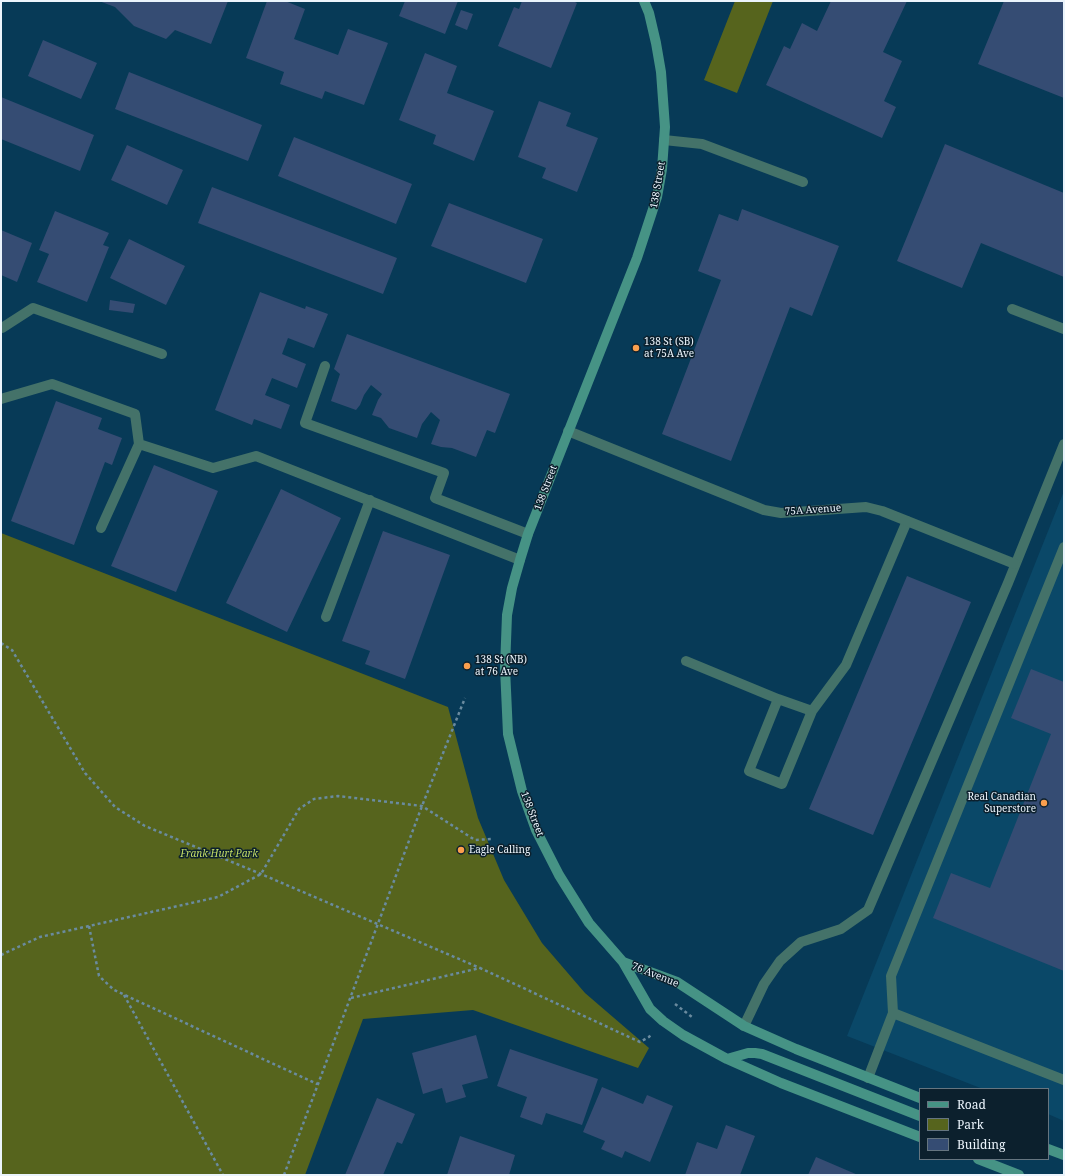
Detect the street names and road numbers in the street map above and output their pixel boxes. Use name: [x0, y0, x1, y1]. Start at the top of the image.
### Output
street label: 138 Street: [648, 161, 668, 209]
street label: 138 Street: [532, 464, 560, 512]
street label: 75A Avenue: [784, 502, 842, 518]
street label: 138 Street: [518, 790, 546, 838]
street label: 76 Avenue: [630, 960, 680, 990]

